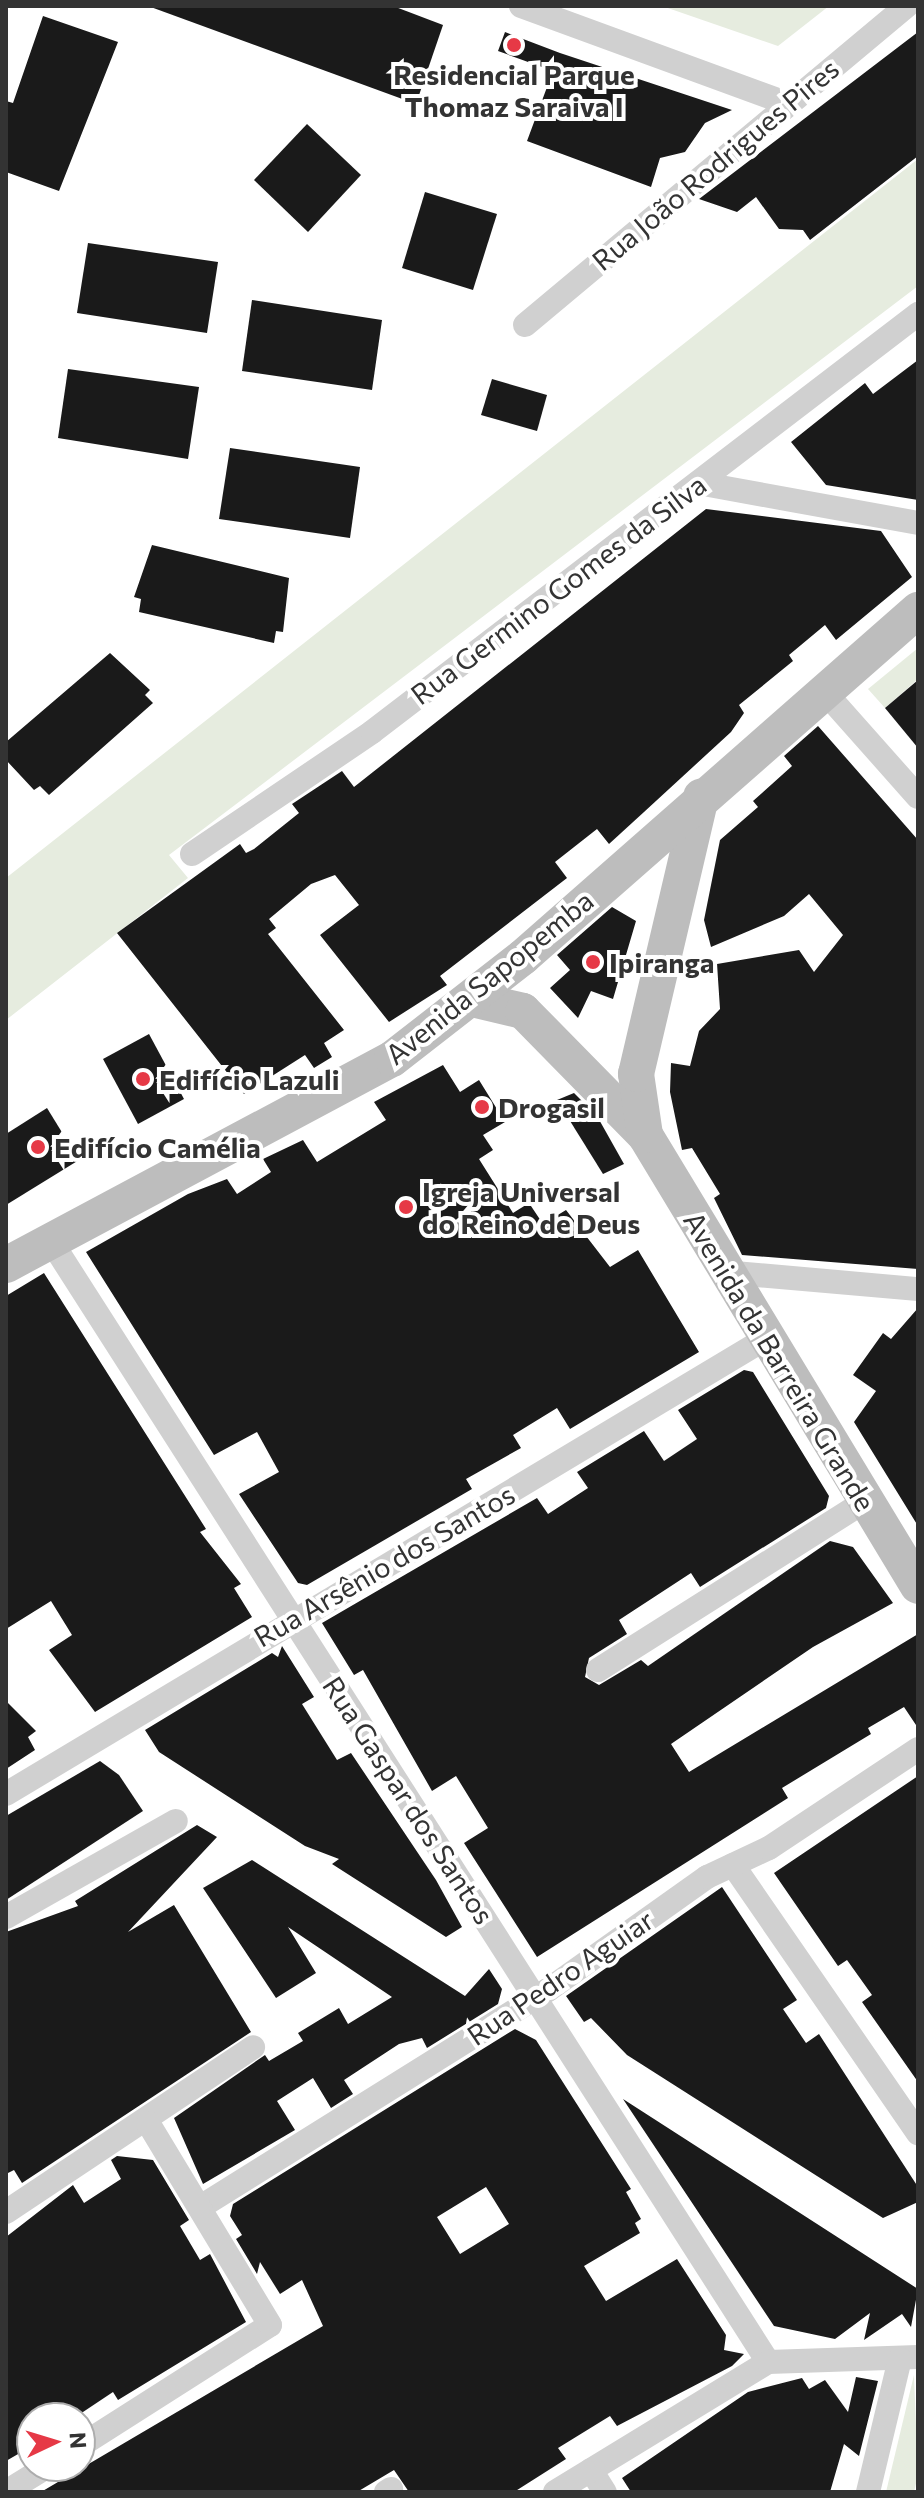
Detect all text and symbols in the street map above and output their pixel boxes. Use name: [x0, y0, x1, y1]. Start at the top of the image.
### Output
marker: Residencial Parque Thomaz Saraiva I: [505, 36, 523, 54]
street label: Rua João Rodrigues Pires: [585, 51, 845, 277]
place label: Residencial Parque Thomaz Saraiva I: [393, 57, 635, 123]
street label: Rua Germino Gomes da Silva: [404, 467, 712, 711]
street label: Avenida Sapopemba: [378, 883, 600, 1071]
place label: Ipiranga: [609, 945, 714, 979]
marker: Ipiranga: [584, 953, 602, 971]
place label: Edifício Lazuli: [159, 1062, 339, 1096]
marker: Edifício Lazuli: [134, 1070, 152, 1088]
place label: Drogasil: [498, 1090, 605, 1124]
marker: Drogasil: [473, 1098, 491, 1116]
place label: Edifício Camélia: [54, 1130, 261, 1164]
marker: Edifício Camélia: [29, 1138, 47, 1156]
place label: Igreja Universal do Reino de Deus: [422, 1174, 640, 1240]
marker: Igreja Universal do Reino de Deus: [397, 1198, 415, 1216]
street label: Avenida da Barreira Grande: [677, 1205, 883, 1517]
street label: Rua Arsênio dos Santos: [248, 1477, 520, 1653]
street label: Rua Gaspar dos Santos: [316, 1670, 502, 1930]
street label: Rua Pedro Aguiar: [460, 1902, 660, 2052]
north arrow: [16, 2402, 96, 2482]
text: N: [64, 2431, 92, 2450]

